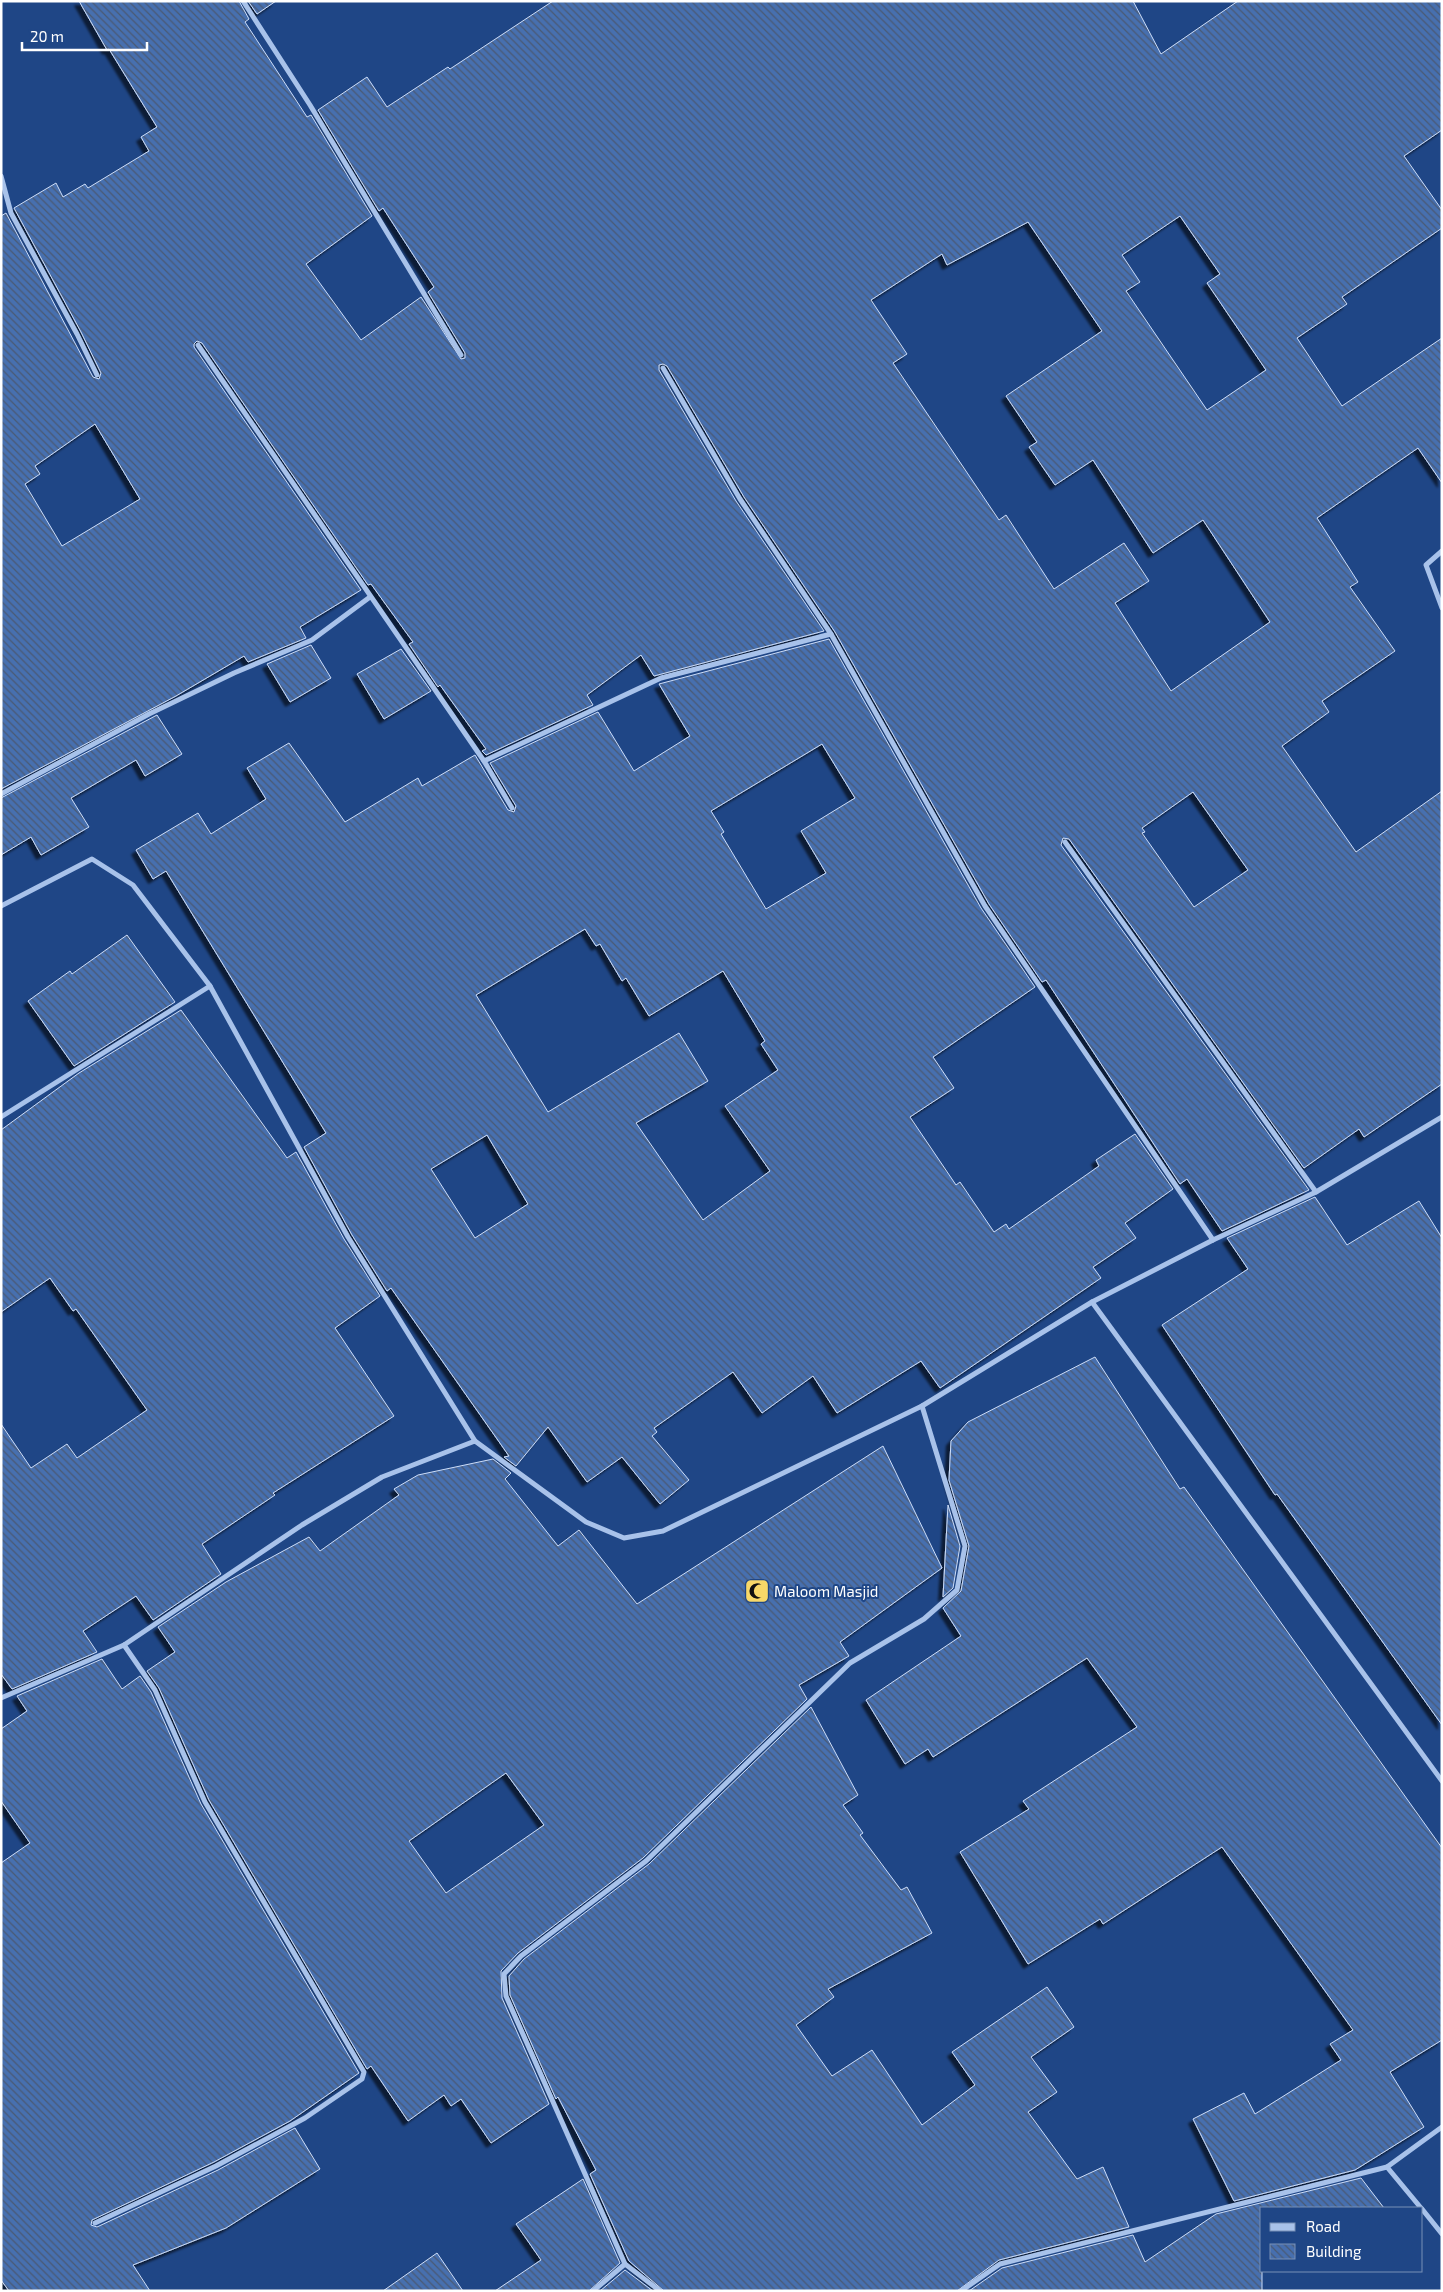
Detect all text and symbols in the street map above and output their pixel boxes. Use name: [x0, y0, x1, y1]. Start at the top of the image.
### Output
scale bar: [22, 20, 148, 52]
text: 20 m: [30, 27, 64, 45]
mosque icon: Maloom Masjid: [744, 1578, 770, 1604]
place label: Maloom Masjid: [774, 1582, 878, 1601]
legend: [1260, 2207, 1423, 2272]
text: Road: [1306, 2217, 1341, 2235]
text: Building: [1306, 2242, 1362, 2260]

